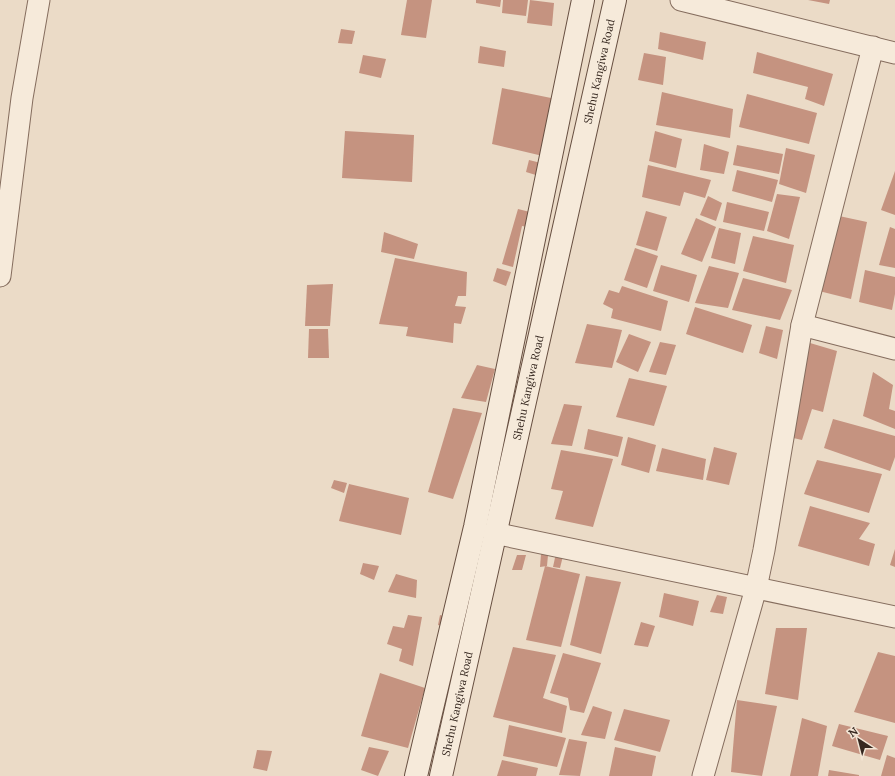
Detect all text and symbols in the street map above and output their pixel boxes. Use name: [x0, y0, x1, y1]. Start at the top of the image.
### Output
street label: Shehu Kangiwa Road: [580, 17, 618, 125]
street label: Shehu Kangiwa Road: [510, 333, 547, 441]
street label: Shehu Kangiwa Road: [439, 650, 476, 758]
north arrow: [839, 720, 879, 760]
text: N: [846, 723, 861, 740]

